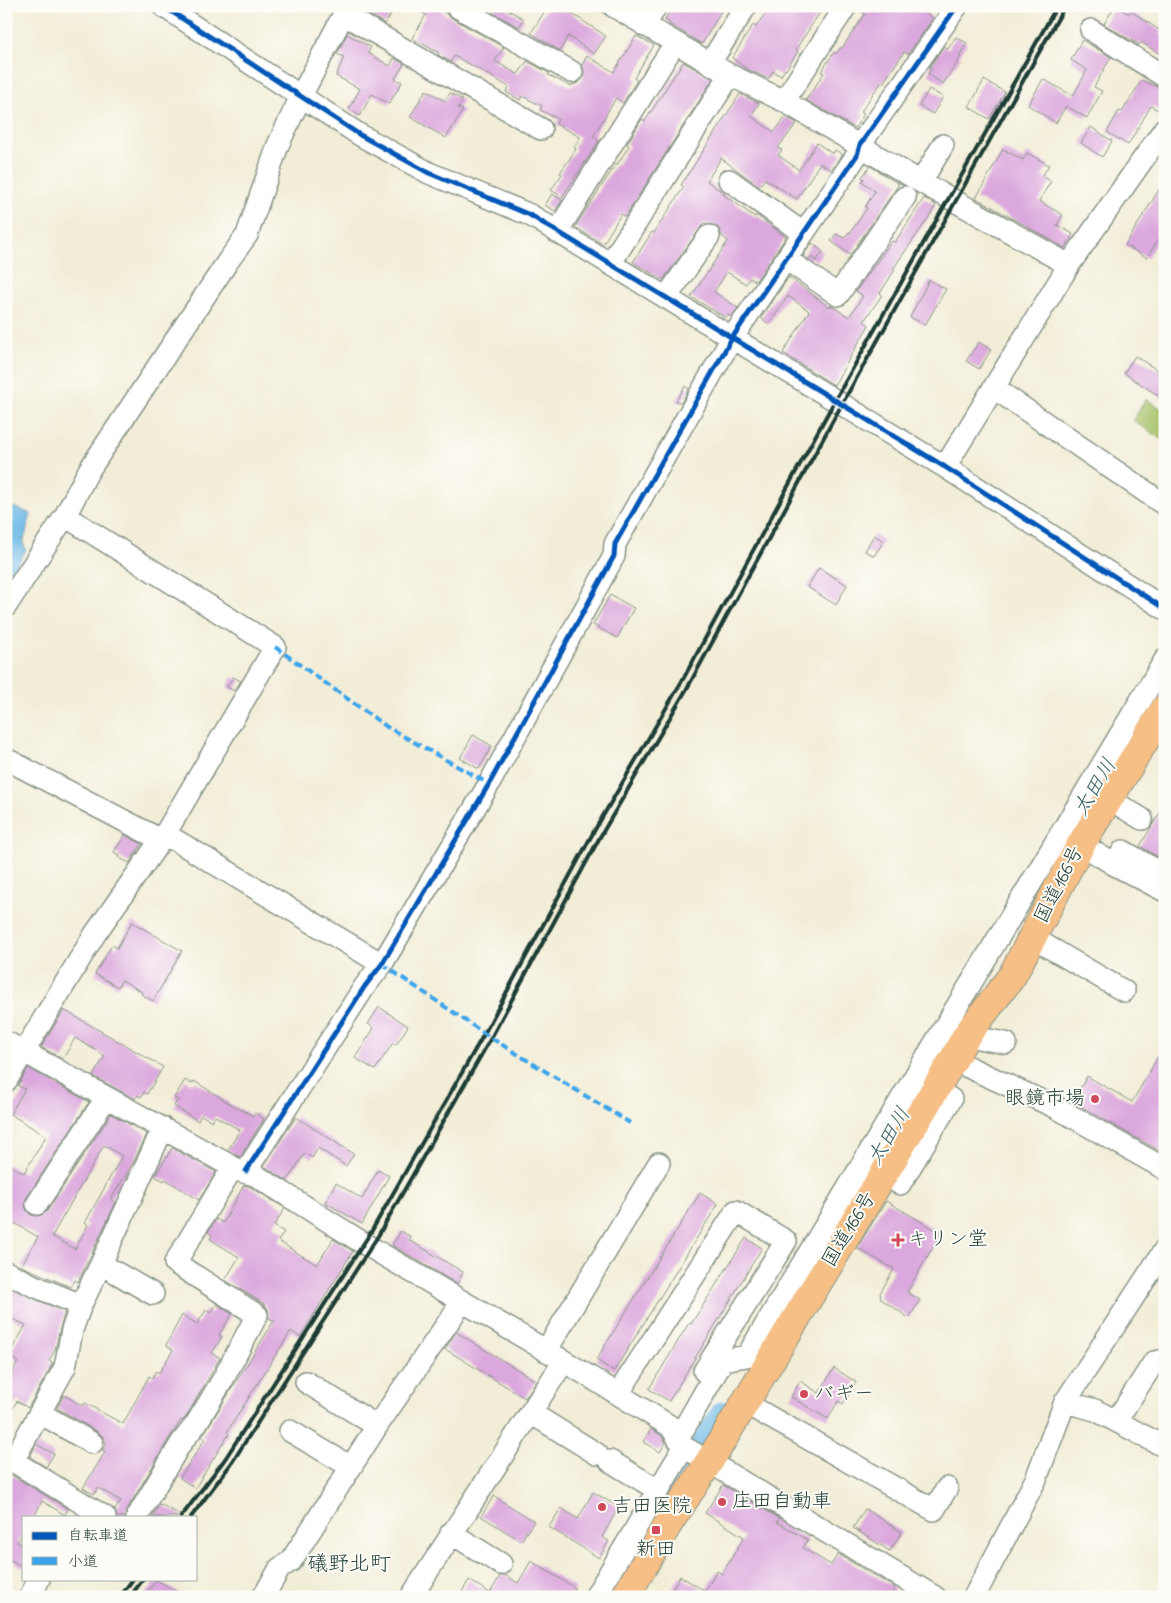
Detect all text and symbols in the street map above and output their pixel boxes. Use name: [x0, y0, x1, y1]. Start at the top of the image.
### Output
water label: 太田川: [1067, 753, 1125, 823]
street label: 国道166号: [1028, 841, 1092, 929]
place label: 眼鏡市場: [1005, 1085, 1085, 1114]
marker: 眼鏡市場: [1089, 1093, 1101, 1105]
water label: 太田川: [861, 1102, 919, 1172]
street label: 国道166号: [816, 1187, 884, 1273]
place label: キリン堂: [908, 1226, 988, 1255]
marker: キリン堂: [892, 1234, 904, 1246]
place label: バギー: [814, 1380, 874, 1409]
marker: バギー: [798, 1388, 810, 1400]
place label: 庄田自動車: [732, 1488, 832, 1517]
place label: 吉田医院: [612, 1493, 692, 1522]
marker: 庄田自動車: [716, 1496, 728, 1508]
marker: 吉田医院: [596, 1501, 608, 1513]
legend: [22, 1516, 198, 1580]
marker: 新田: [650, 1524, 662, 1536]
text: 自転車道: [68, 1525, 128, 1547]
place label: 新田: [636, 1536, 676, 1565]
district label: 礒野北町: [307, 1550, 391, 1580]
text: 小道: [68, 1551, 98, 1573]

